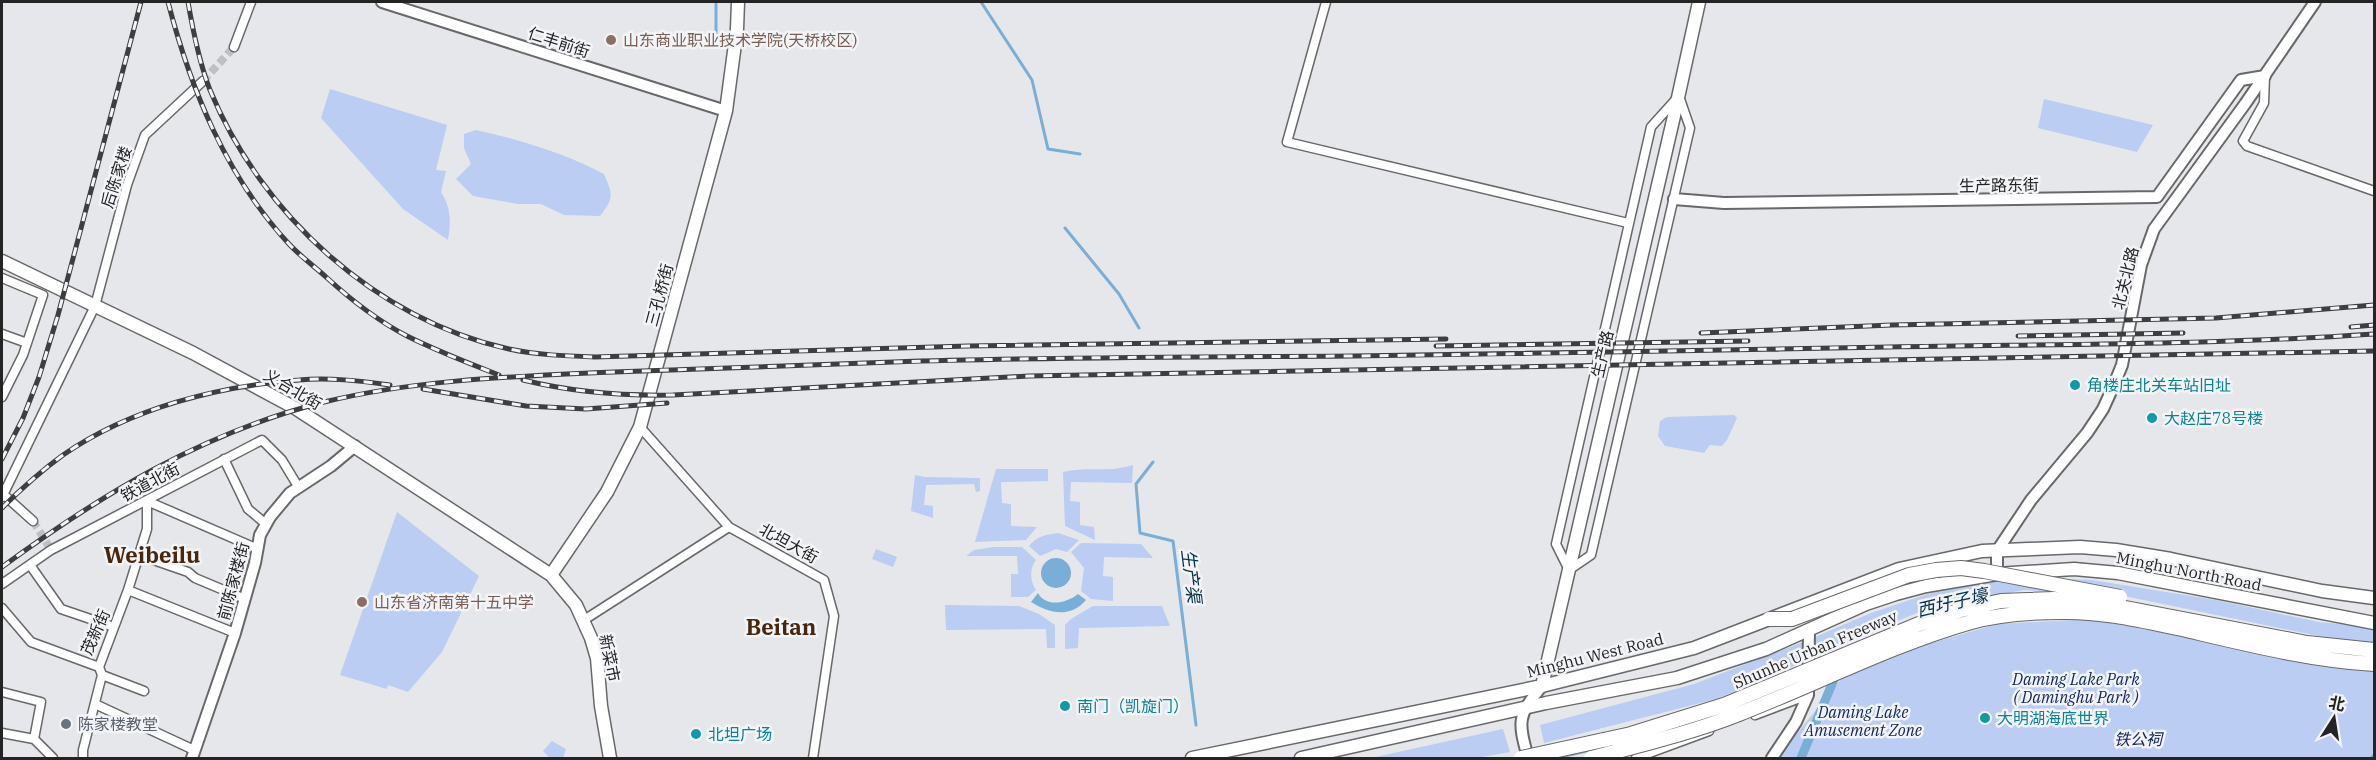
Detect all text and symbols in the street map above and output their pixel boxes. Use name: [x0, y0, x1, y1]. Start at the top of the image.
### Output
street label: 仁丰前街: [525, 23, 593, 61]
place label: 山东商业职业技术学院(天桥校区): [623, 30, 858, 50]
marker: 山东商业职业技术学院(天桥校区): [604, 33, 618, 47]
street label: 后陈家楼: [97, 143, 135, 211]
street label: 生产路东街: [1959, 174, 2039, 196]
street label: 北关北路: [2108, 245, 2142, 311]
street label: 三孔桥街: [641, 261, 677, 329]
street label: 生产路: [1587, 328, 1617, 380]
street label: 义合北街: [260, 364, 326, 414]
place label: 角楼庄北关车站旧址: [2087, 375, 2231, 395]
marker: 角楼庄北关车站旧址: [2068, 378, 2082, 392]
place label: 大赵庄78号楼: [2164, 408, 2263, 428]
marker: 大赵庄78号楼: [2145, 411, 2159, 425]
street label: 铁道北街: [117, 458, 183, 506]
street label: 北坦大街: [756, 519, 822, 567]
district label: Weibeilu: [104, 540, 200, 569]
street label: 前陈家楼街: [213, 540, 253, 622]
street label: Minghu North Road: [2115, 547, 2264, 595]
water label: 生产渠: [1177, 548, 1207, 607]
water label: 西圩子壕: [1914, 583, 1992, 622]
place label: 山东省济南第十五中学: [374, 592, 534, 612]
marker: 山东省济南第十五中学: [355, 595, 369, 609]
street label: Shunhe Urban Freeway: [1730, 605, 1900, 693]
street label: 茂新街: [76, 606, 114, 658]
district label: Beitan: [746, 612, 816, 641]
street label: Minghu West Road: [1525, 628, 1666, 682]
street label: 新菜市: [596, 633, 624, 683]
park label: Daming Lake Park ( Daminghu Park ): [2011, 669, 2140, 707]
north arrow: [2304, 688, 2364, 748]
text: 北: [2327, 692, 2347, 715]
place label: 南门（凯旋门）: [1077, 696, 1189, 716]
marker: 南门（凯旋门）: [1058, 699, 1072, 713]
park label: Daming Lake Amusement Zone: [1803, 702, 1922, 740]
place label: 大明湖海底世界: [1997, 708, 2109, 728]
marker: 大明湖海底世界: [1978, 711, 1992, 725]
place label: 陈家楼教堂: [78, 714, 158, 734]
marker: 陈家楼教堂: [59, 717, 73, 731]
place label: 北坦广场: [708, 724, 772, 744]
marker: 北坦广场: [689, 727, 703, 741]
park label: 铁公祠: [2114, 729, 2164, 749]

